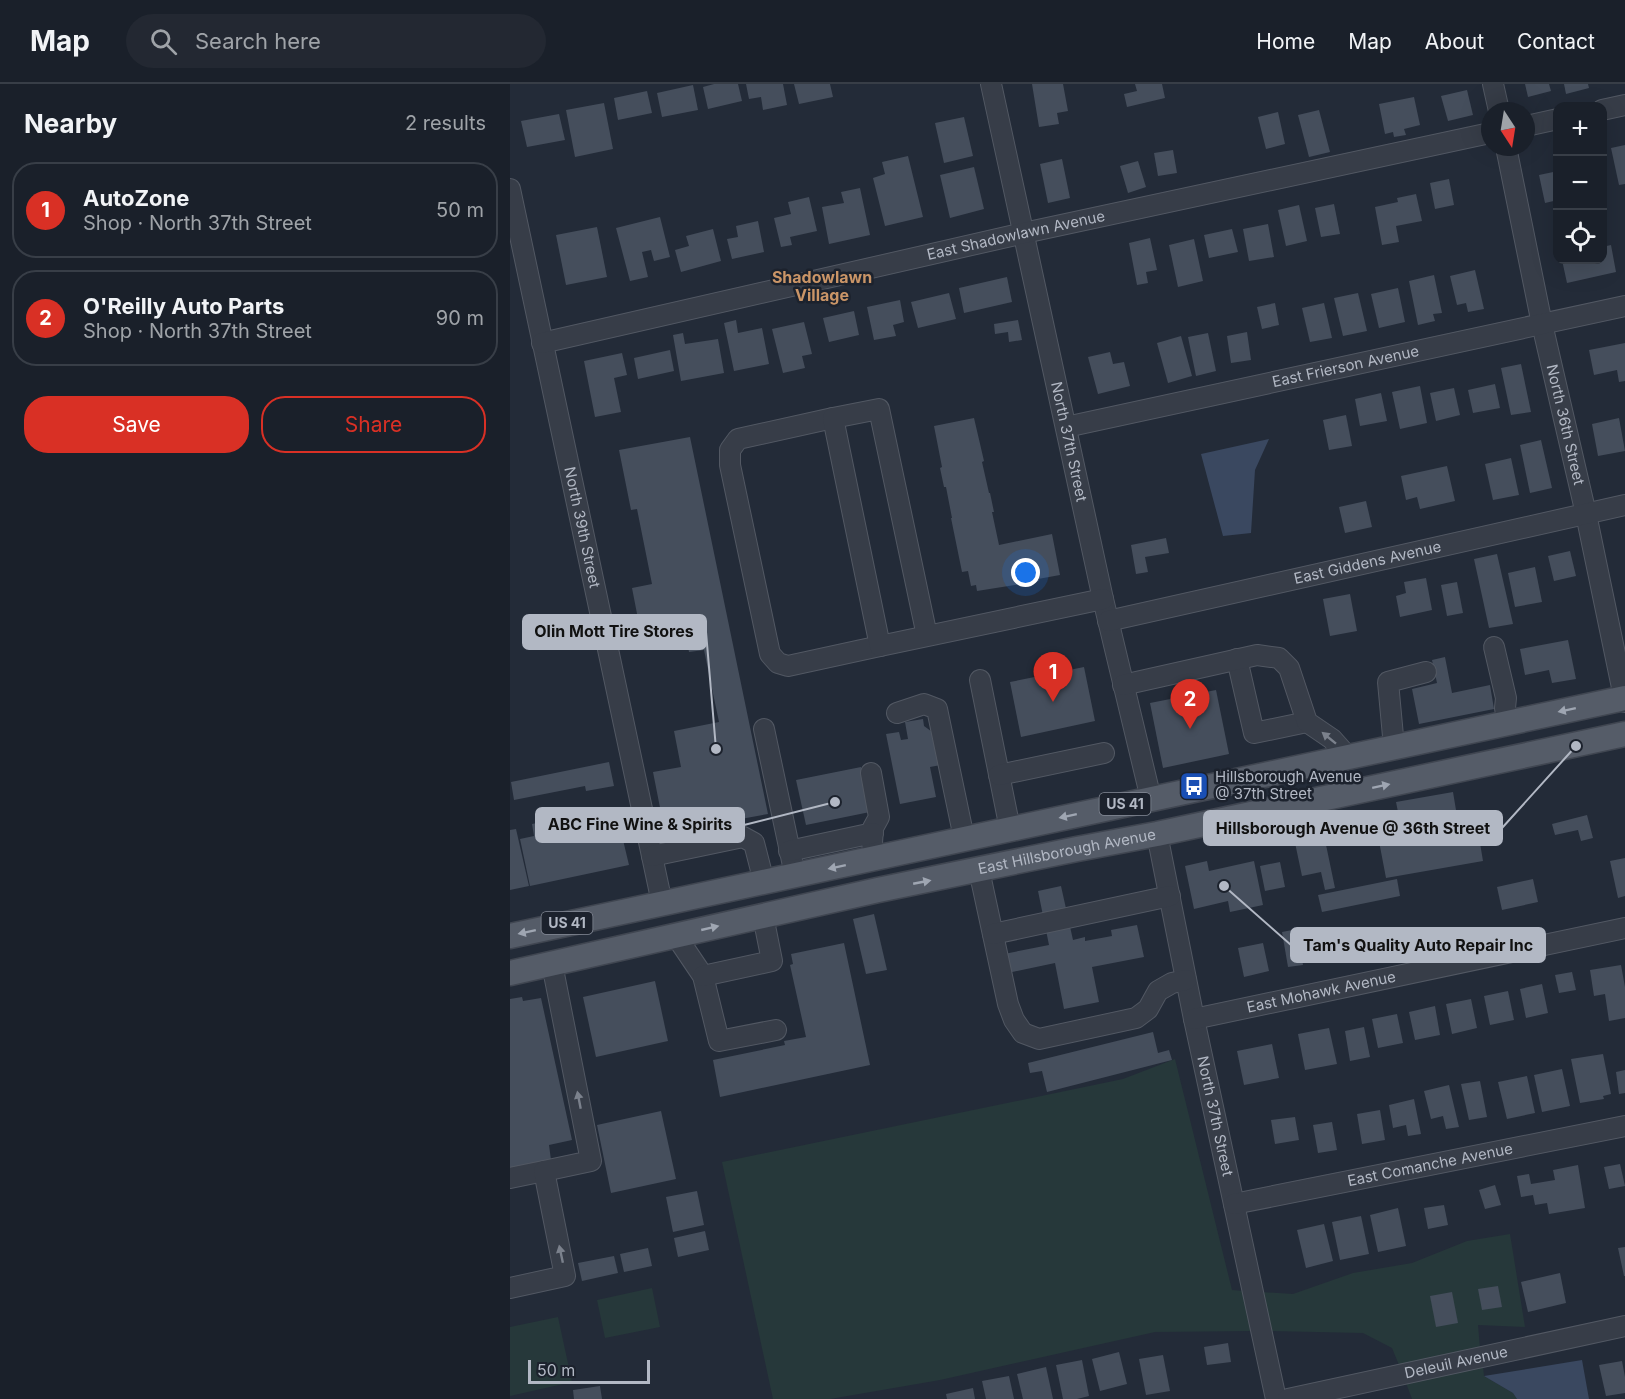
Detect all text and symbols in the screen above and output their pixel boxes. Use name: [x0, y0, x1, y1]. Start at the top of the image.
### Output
search box: [126, 14, 546, 68]
text: Map: [30, 24, 90, 58]
icon: search: [147, 25, 180, 58]
text: Search here: [195, 28, 321, 54]
text: Home: [1256, 29, 1315, 54]
text: Map: [1348, 29, 1392, 54]
text: About: [1425, 29, 1484, 54]
text: Contact: [1517, 29, 1595, 54]
north arrow: [1481, 102, 1535, 156]
map controls: [1553, 102, 1607, 264]
button: +: [1553, 102, 1607, 156]
text: Nearby: [24, 108, 117, 139]
text: 2 results: [405, 111, 486, 135]
button: −: [1553, 156, 1607, 210]
text: AutoZone: [83, 185, 189, 211]
text: 1: [41, 198, 50, 222]
text: 50 m: [436, 198, 484, 222]
street label: East Shadowlawn Avenue: [925, 206, 1107, 264]
button: locate: [1553, 210, 1607, 264]
text: Shop · North 37th Street: [83, 211, 312, 235]
district label: Shadowlawn Village: [772, 267, 872, 305]
text: O'Reilly Auto Parts: [83, 293, 284, 319]
text: 2: [39, 306, 52, 330]
text: 90 m: [436, 306, 484, 330]
text: Shop · North 37th Street: [83, 319, 312, 343]
street label: East Frierson Avenue: [1270, 341, 1421, 391]
street label: North 36th Street: [1543, 362, 1589, 487]
street label: North 37th Street: [1047, 380, 1092, 503]
button: Save: [24, 396, 249, 453]
button: Share: [261, 396, 486, 453]
street label: North 39th Street: [560, 465, 605, 590]
street label: East Giddens Avenue: [1292, 537, 1443, 588]
your location: [1011, 558, 1040, 587]
callout: Olin Mott Tire Stores: [523, 615, 706, 649]
text: Olin Mott Tire Stores: [534, 621, 694, 641]
pin: 1: [1034, 652, 1072, 702]
pin: 2: [1170, 680, 1210, 729]
one-way arrow: [1558, 706, 1576, 716]
one-way arrow: [1321, 731, 1337, 744]
place label: Hillsborough Avenue @ 37th Street: [1215, 767, 1361, 803]
bus stop icon: Hillsborough Avenue @ 37th Street: [1178, 770, 1210, 802]
one-way arrow: [1371, 781, 1390, 790]
road number: US 41: [1100, 793, 1150, 815]
callout: ABC Fine Wine & Spirits: [536, 808, 744, 842]
callout: Hillsborough Avenue @ 36th Street: [1204, 811, 1502, 845]
one-way arrow: [1059, 812, 1077, 822]
text: ABC Fine Wine & Spirits: [548, 814, 732, 834]
text: Hillsborough Avenue @ 36th Street: [1216, 818, 1490, 838]
street label: East Hillsborough Avenue: [976, 824, 1157, 878]
one-way arrow: [827, 863, 846, 872]
one-way arrow: [912, 876, 931, 886]
road number: US 41: [542, 912, 592, 934]
one-way arrow: [700, 923, 719, 932]
one-way arrow: [517, 928, 536, 937]
callout: Tam's Quality Auto Repair Inc: [1291, 928, 1545, 962]
text: Tam's Quality Auto Repair Inc: [1303, 935, 1533, 955]
street label: East Mohawk Avenue: [1245, 967, 1397, 1017]
street label: North 37th Street: [1193, 1054, 1238, 1178]
one-way arrow: [574, 1090, 583, 1109]
street label: East Comanche Avenue: [1346, 1139, 1514, 1190]
one-way arrow: [556, 1244, 565, 1263]
street label: Deleuil Avenue: [1403, 1342, 1509, 1383]
scale bar: [528, 1357, 650, 1384]
text: 50 m: [537, 1360, 575, 1380]

